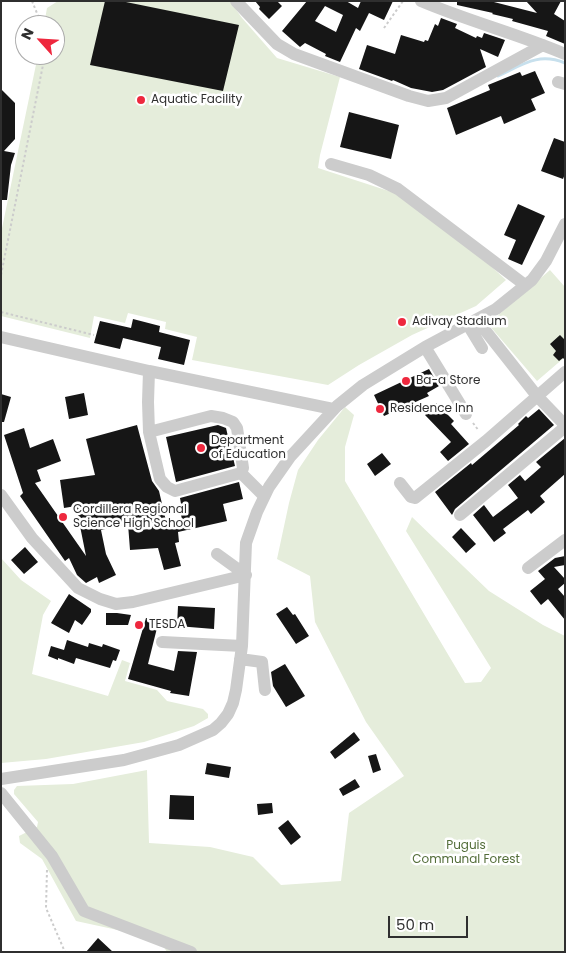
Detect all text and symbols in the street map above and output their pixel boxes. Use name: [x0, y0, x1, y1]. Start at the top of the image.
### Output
north arrow: [15, 15, 65, 65]
text: N: [16, 25, 39, 43]
place label: Aquatic Facility: [151, 93, 242, 107]
marker: Aquatic Facility: [135, 94, 147, 106]
place label: Adivay Stadium: [412, 315, 507, 329]
marker: Adivay Stadium: [396, 316, 408, 328]
place label: Ba-a Store: [416, 374, 480, 388]
marker: Ba-a Store: [400, 375, 412, 387]
place label: Residence Inn: [390, 402, 473, 416]
marker: Residence Inn: [374, 403, 386, 415]
place label: Department of Education: [211, 434, 286, 462]
marker: Department of Education: [195, 442, 207, 454]
place label: Cordillera Regional Science High School: [73, 503, 194, 531]
marker: Cordillera Regional Science High School: [57, 511, 69, 523]
place label: TESDA: [149, 618, 185, 632]
marker: TESDA: [133, 619, 145, 631]
park label: Puguis Communal Forest: [412, 839, 520, 867]
scale bar: [391, 906, 471, 938]
text: 50 m: [396, 914, 434, 935]

